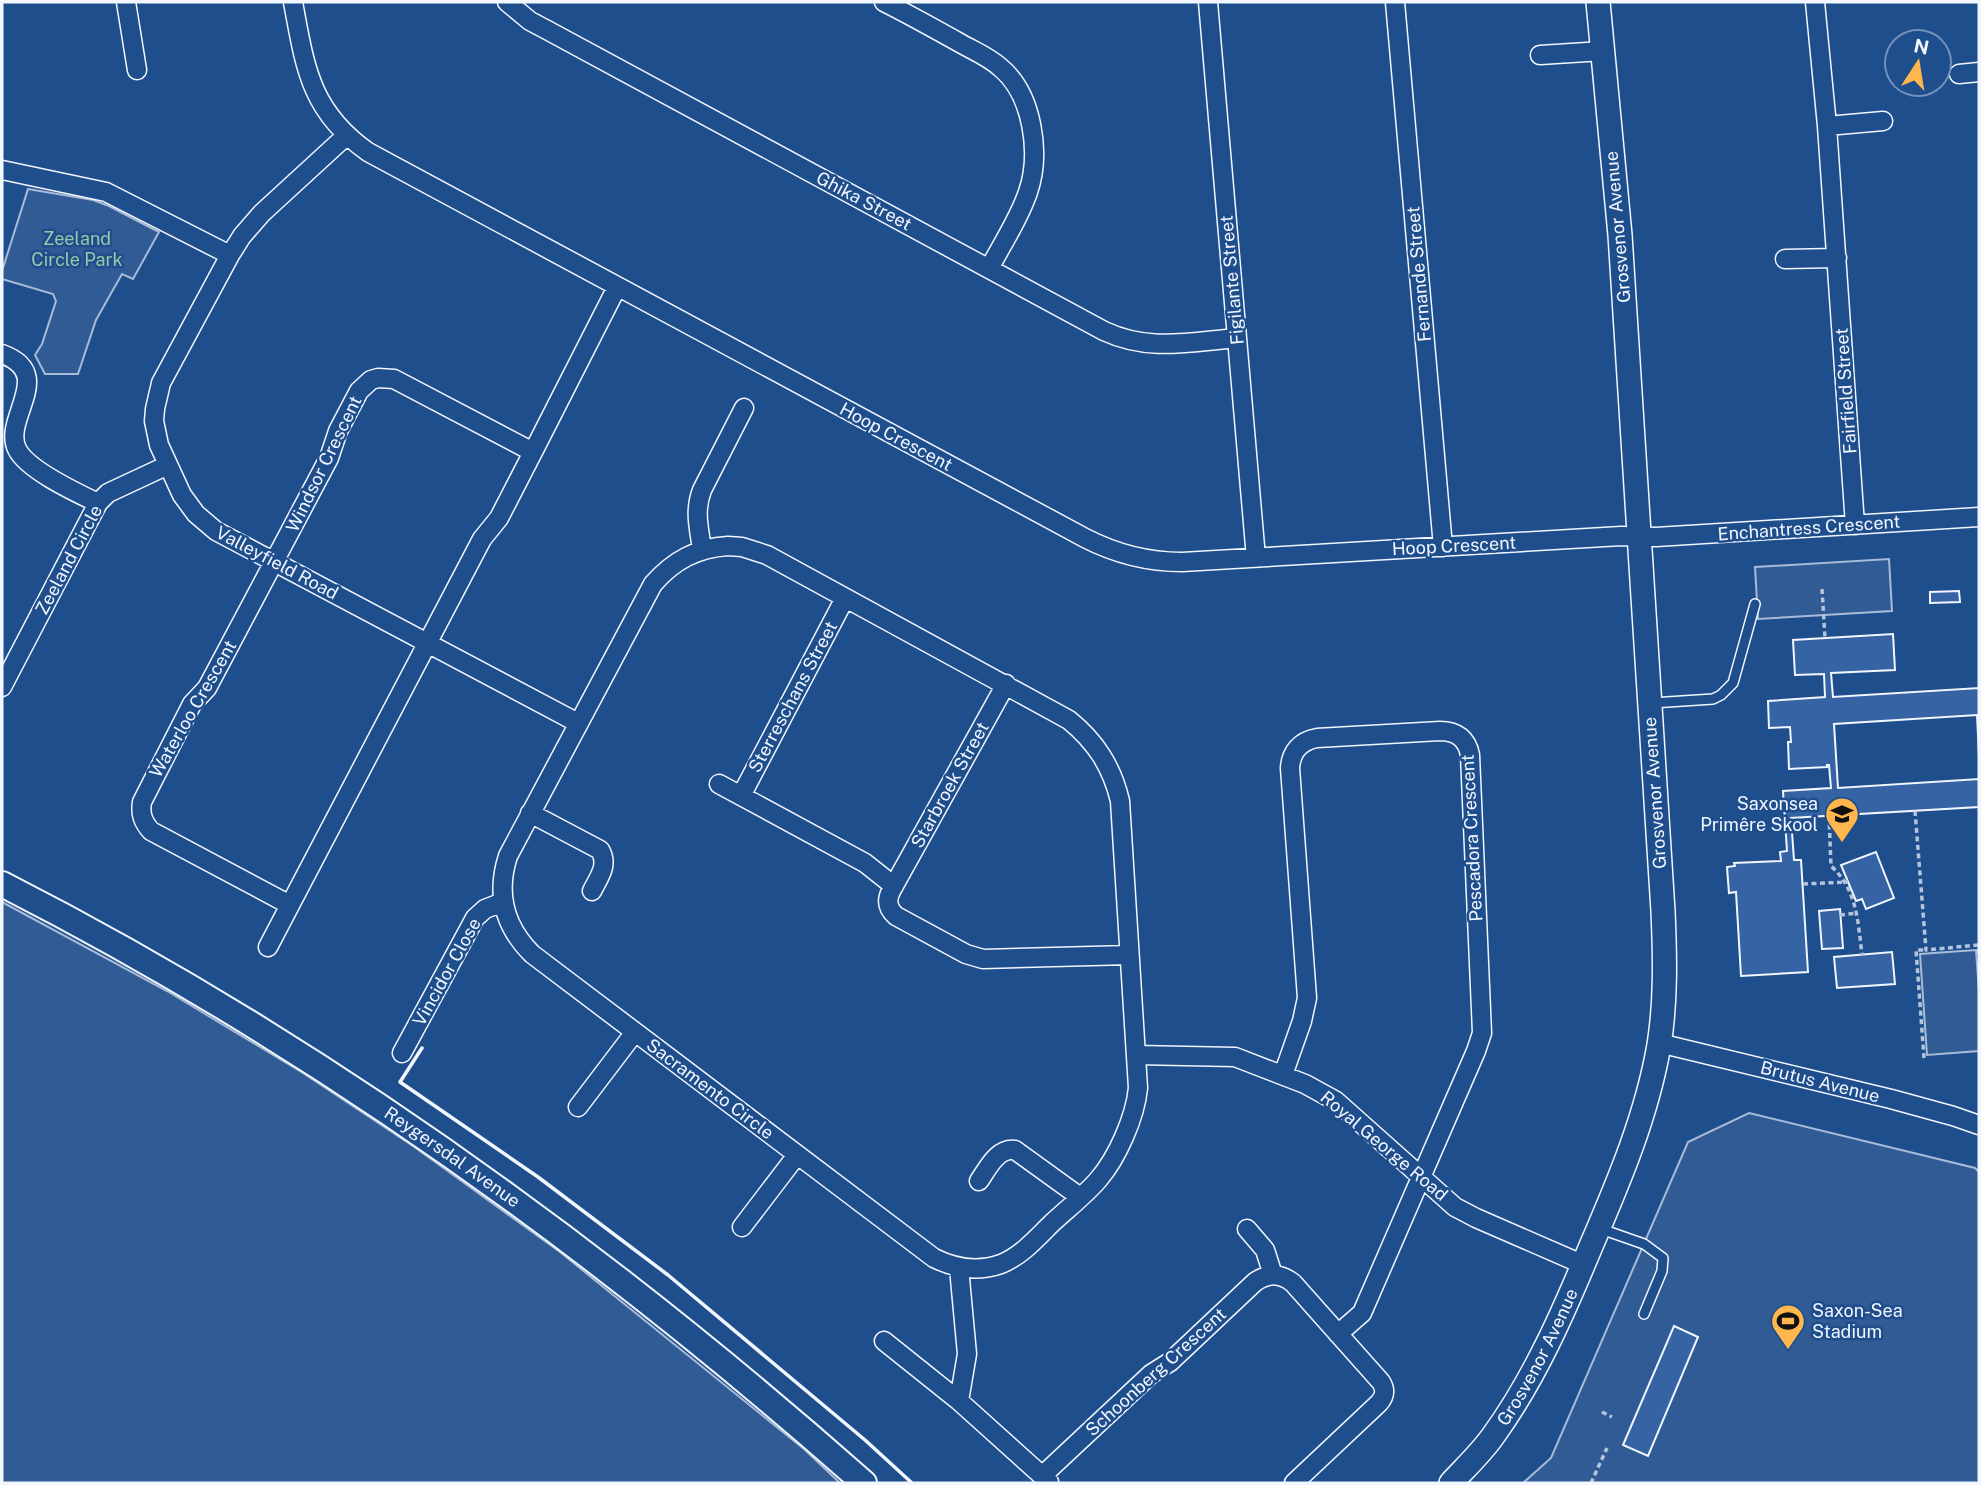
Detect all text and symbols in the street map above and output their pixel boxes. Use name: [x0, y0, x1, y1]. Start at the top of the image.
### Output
north arrow: [1883, 28, 1953, 98]
text: N: [1912, 34, 1931, 59]
street label: Grosvenor Avenue: [1600, 150, 1635, 304]
street label: Ghika Street: [813, 167, 915, 234]
street label: Fernande Street: [1402, 205, 1435, 343]
street label: Figilante Street: [1215, 214, 1248, 346]
park label: Zeeland Circle Park: [31, 228, 123, 270]
street label: Fairfield Street: [1831, 327, 1860, 455]
street label: Windsor Crescent: [281, 392, 366, 535]
street label: Hoop Crescent: [836, 398, 956, 475]
street label: Zeeland Circle: [31, 501, 106, 618]
street label: Enchantress Crescent: [1717, 511, 1901, 544]
street label: Valleyfield Road: [212, 521, 342, 604]
street label: Hoop Crescent: [1391, 532, 1517, 559]
street label: Sterreschans Street: [744, 618, 841, 776]
street label: Waterloo Crescent: [145, 636, 240, 781]
street label: Grosvenor Avenue: [1639, 716, 1670, 870]
street label: Starbroek Street: [906, 718, 993, 851]
street label: Pescadora Crescent: [1457, 754, 1486, 922]
place label: Saxonsea Primêre Skool: [1700, 793, 1818, 835]
school or university icon: Saxonsea Primêre Skool: [1823, 795, 1861, 844]
street label: Vincidor Close: [408, 914, 485, 1029]
street label: Sacramento Circle: [642, 1034, 778, 1143]
street label: Brutus Avenue: [1758, 1057, 1882, 1106]
street label: Royal George Road: [1317, 1086, 1452, 1205]
street label: Reygersdal Avenue: [381, 1102, 524, 1212]
street label: Grosvenor Avenue: [1492, 1285, 1582, 1429]
place label: Saxon-Sea Stadium: [1812, 1300, 1903, 1342]
sports icon: Saxon-Sea Stadium: [1769, 1302, 1807, 1351]
street label: Schoonberg Crescent: [1081, 1303, 1230, 1440]

